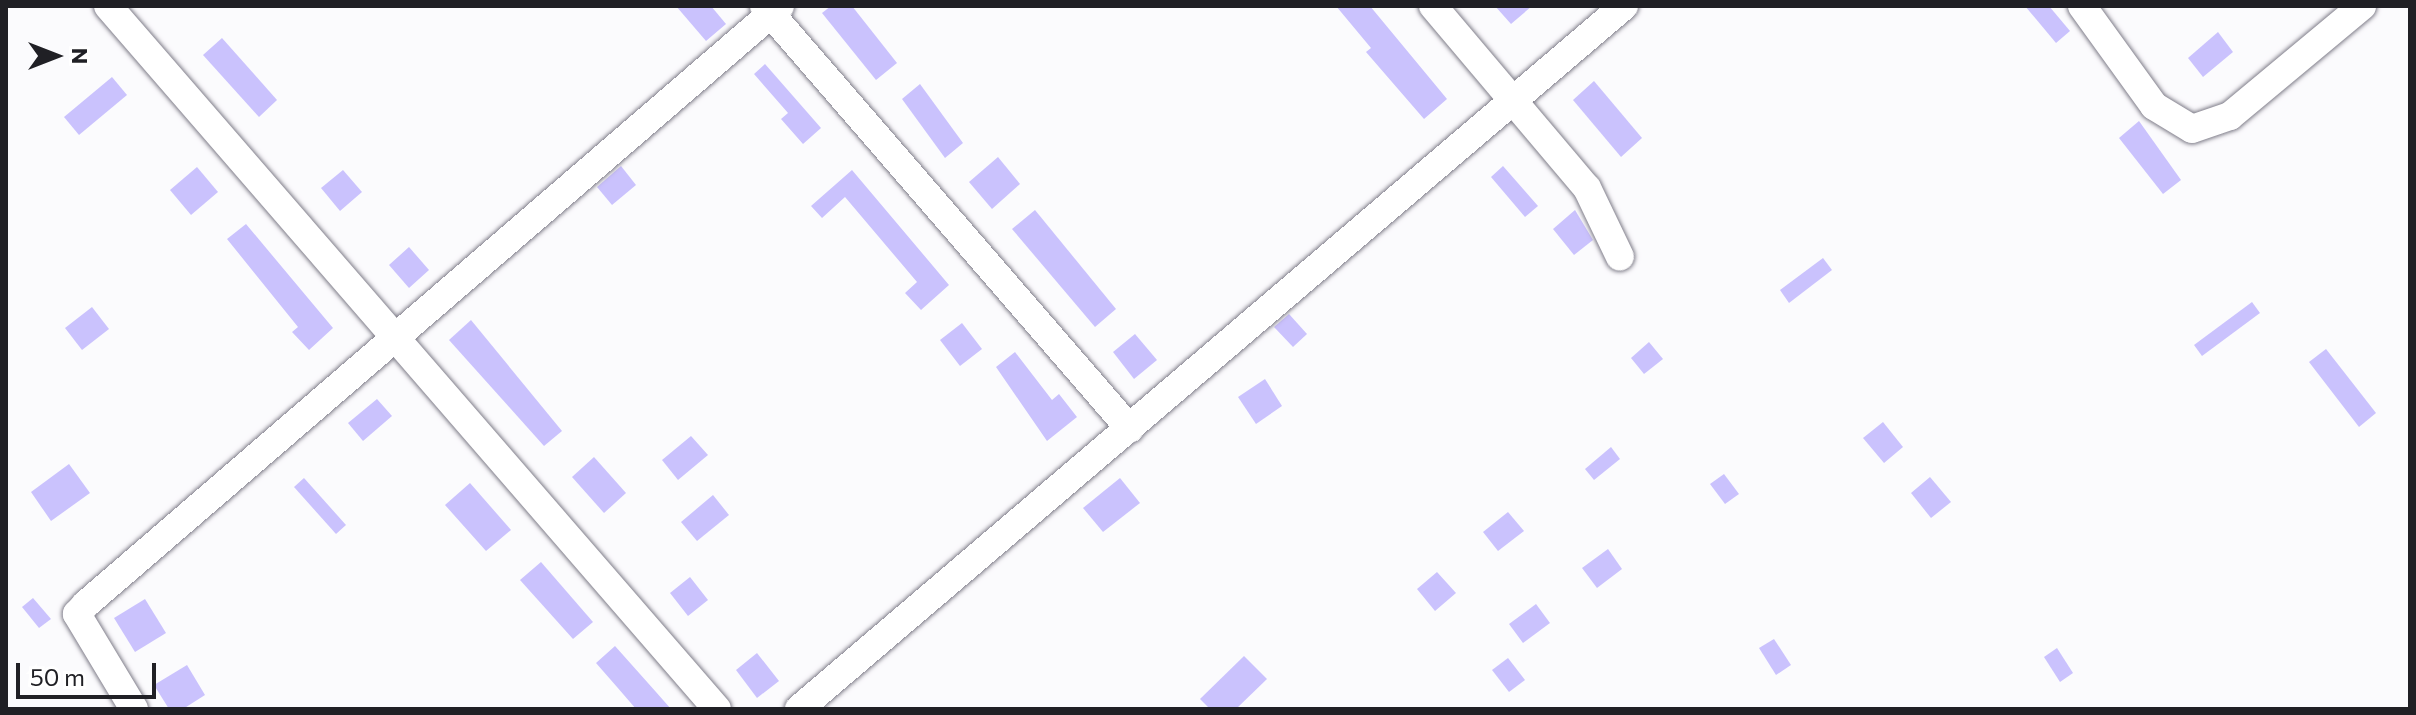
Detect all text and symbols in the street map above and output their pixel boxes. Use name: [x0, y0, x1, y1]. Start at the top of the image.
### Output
north arrow: [16, 16, 96, 96]
text: N: [67, 48, 94, 64]
scale bar: [20, 647, 160, 697]
text: 50 m: [30, 662, 85, 691]

